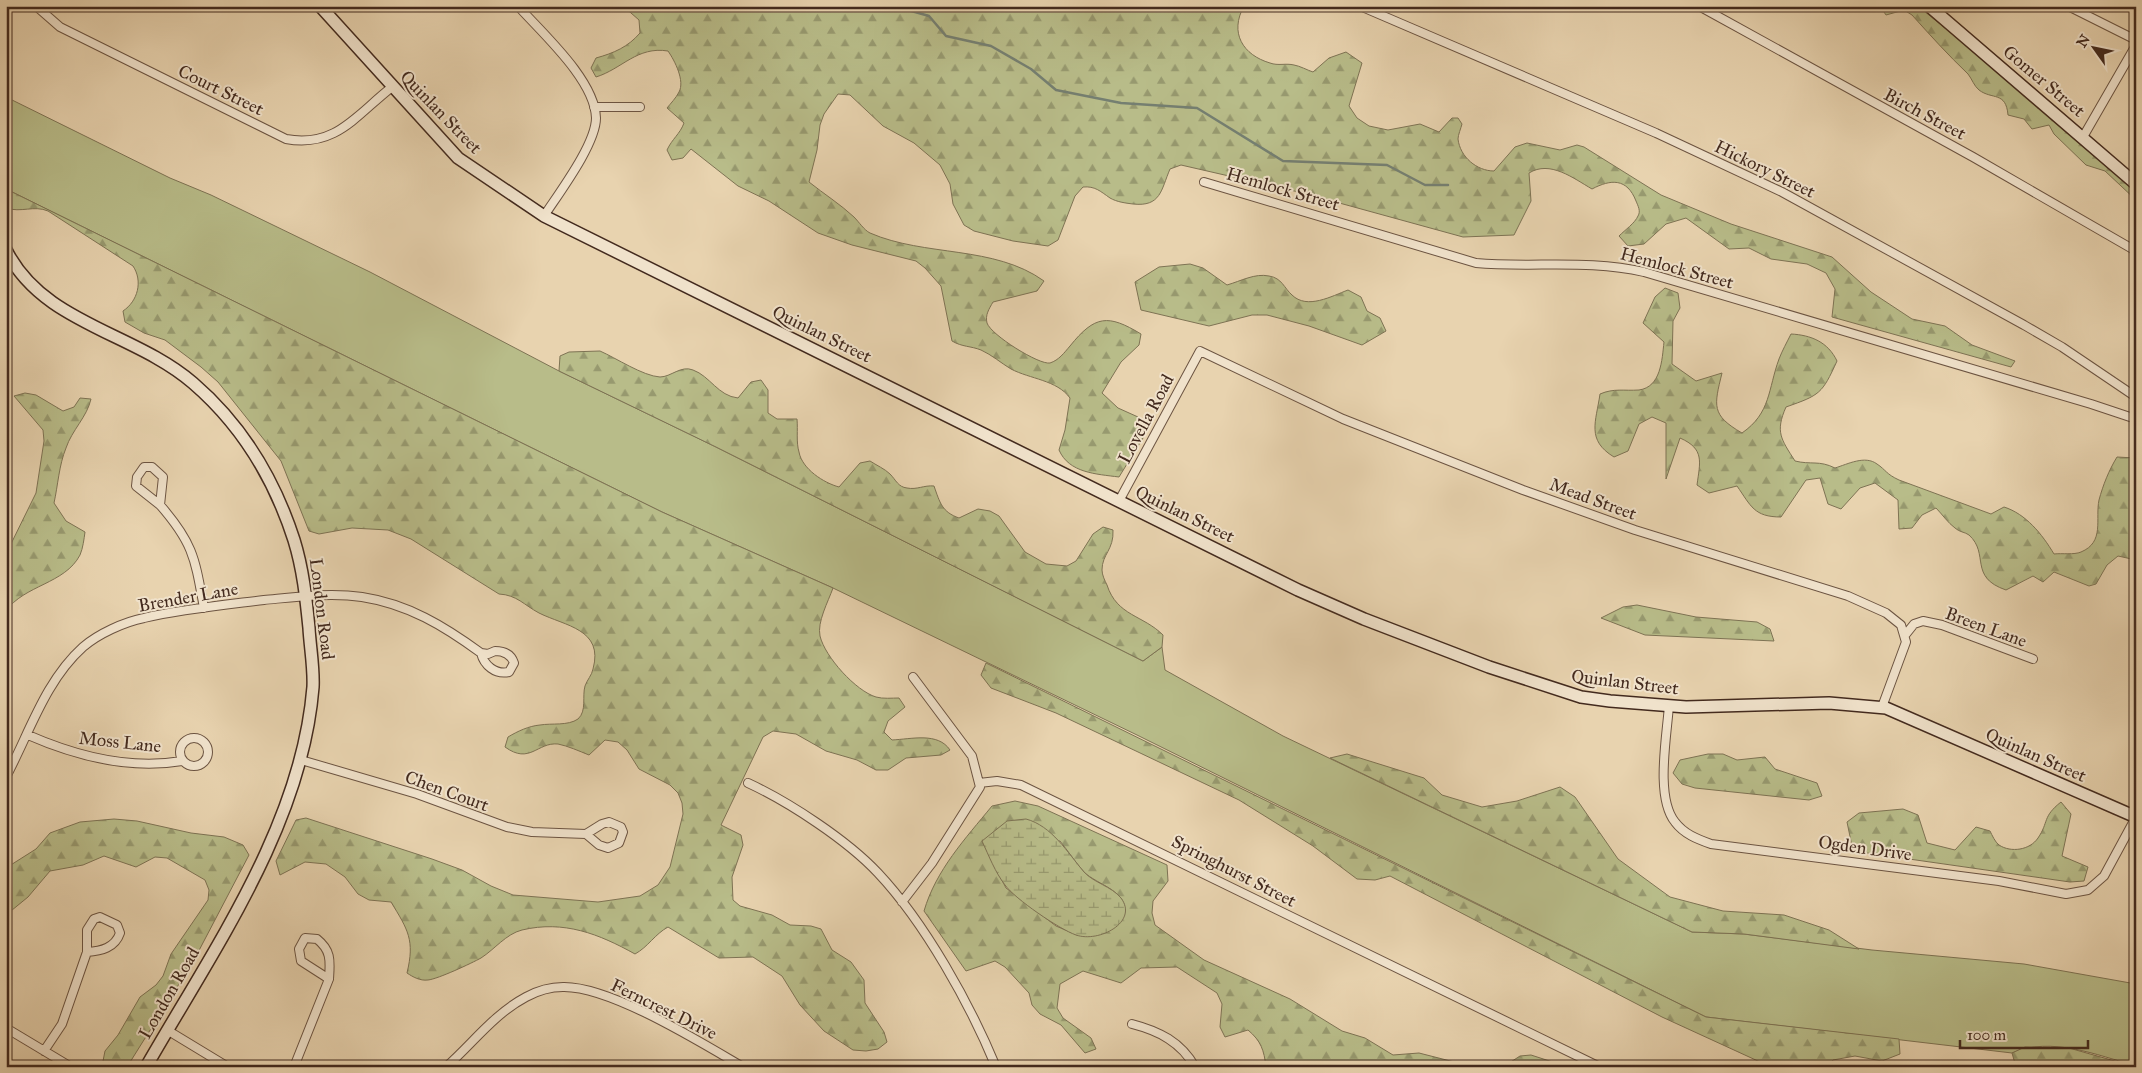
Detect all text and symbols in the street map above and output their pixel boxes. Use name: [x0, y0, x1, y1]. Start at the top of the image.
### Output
north arrow: [2070, 22, 2120, 72]
text: N: [2073, 31, 2094, 51]
street label: Gomer Street: [1999, 40, 2090, 122]
street label: Court Street: [174, 60, 268, 120]
street label: Quinlan Street: [396, 66, 487, 159]
street label: Birch Street: [1880, 83, 1970, 145]
street label: Hickory Street: [1711, 135, 1819, 203]
street label: Hemlock Street: [1224, 162, 1343, 216]
street label: Hemlock Street: [1618, 242, 1737, 294]
street label: Quinlan Street: [769, 300, 876, 368]
street label: Lovella Road: [1113, 371, 1179, 467]
street label: Mead Street: [1546, 473, 1640, 525]
street label: Quinlan Street: [1132, 480, 1239, 548]
street label: London Road: [305, 557, 339, 661]
street label: Brender Lane: [136, 577, 240, 617]
street label: Breen Lane: [1942, 602, 2030, 652]
street label: Quinlan Street: [1570, 665, 1680, 700]
street label: Quinlan Street: [1982, 723, 2090, 787]
street label: Moss Lane: [78, 727, 162, 757]
street label: Chen Court: [402, 766, 492, 817]
street label: Springhurst Street: [1168, 830, 1301, 913]
street label: Ogden Drive: [1817, 831, 1913, 866]
street label: London Road: [134, 943, 204, 1043]
street label: Ferncrest Drive: [607, 974, 721, 1044]
scale bar: [1960, 1018, 2087, 1050]
text: 100 m: [1967, 1026, 2007, 1044]

